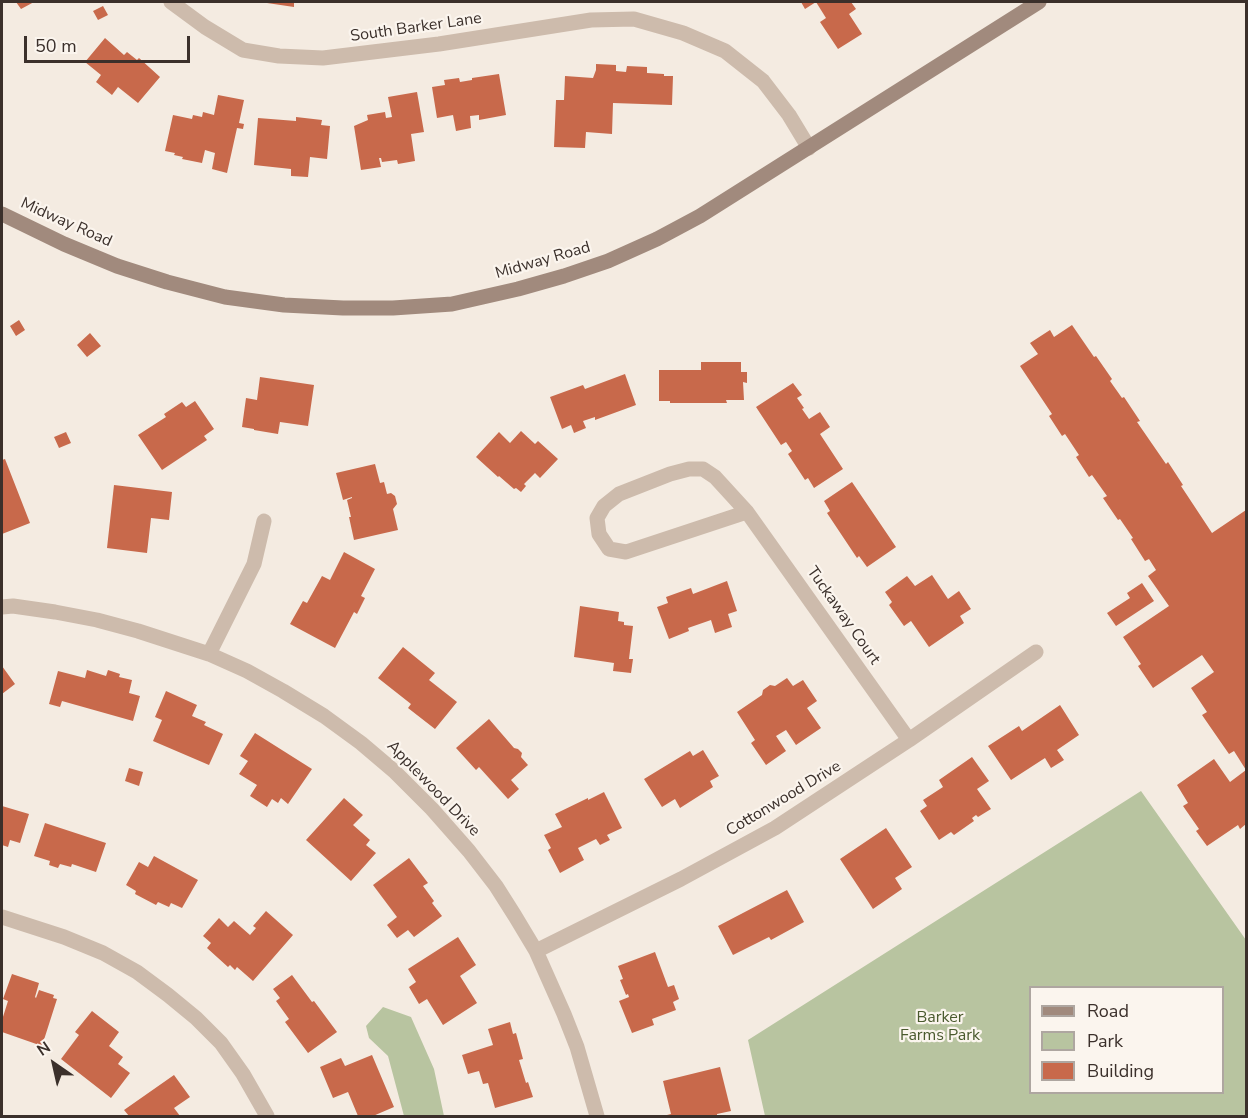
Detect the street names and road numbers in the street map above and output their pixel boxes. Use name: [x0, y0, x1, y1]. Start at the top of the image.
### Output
street label: South Barker Lane: [349, 9, 483, 47]
street label: Midway Road: [17, 194, 115, 252]
street label: Midway Road: [493, 238, 593, 284]
street label: Tuckaway Court: [802, 563, 884, 669]
street label: Applewood Drive: [382, 737, 484, 841]
street label: Cottonwood Drive: [723, 757, 845, 841]

